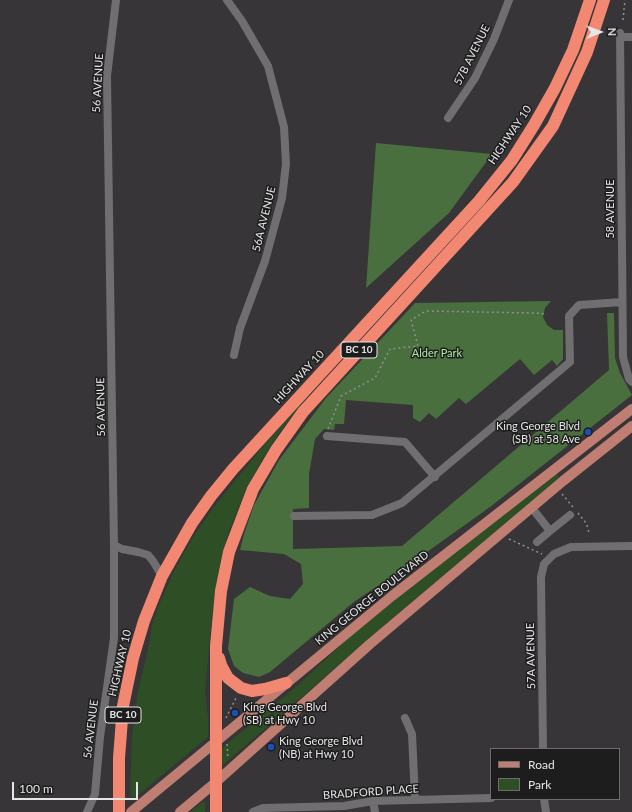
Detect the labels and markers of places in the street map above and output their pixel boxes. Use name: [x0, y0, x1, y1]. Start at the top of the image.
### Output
place label: King George Blvd (SB) at 58 Ave: [496, 419, 580, 445]
marker: King George Blvd (SB) at 58 Ave: [583, 427, 593, 437]
place label: King George Blvd (SB) at Hwy 10: [243, 700, 327, 726]
marker: King George Blvd (SB) at Hwy 10: [230, 708, 240, 718]
place label: King George Blvd (NB) at Hwy 10: [279, 734, 363, 760]
marker: King George Blvd (NB) at Hwy 10: [266, 742, 276, 752]

